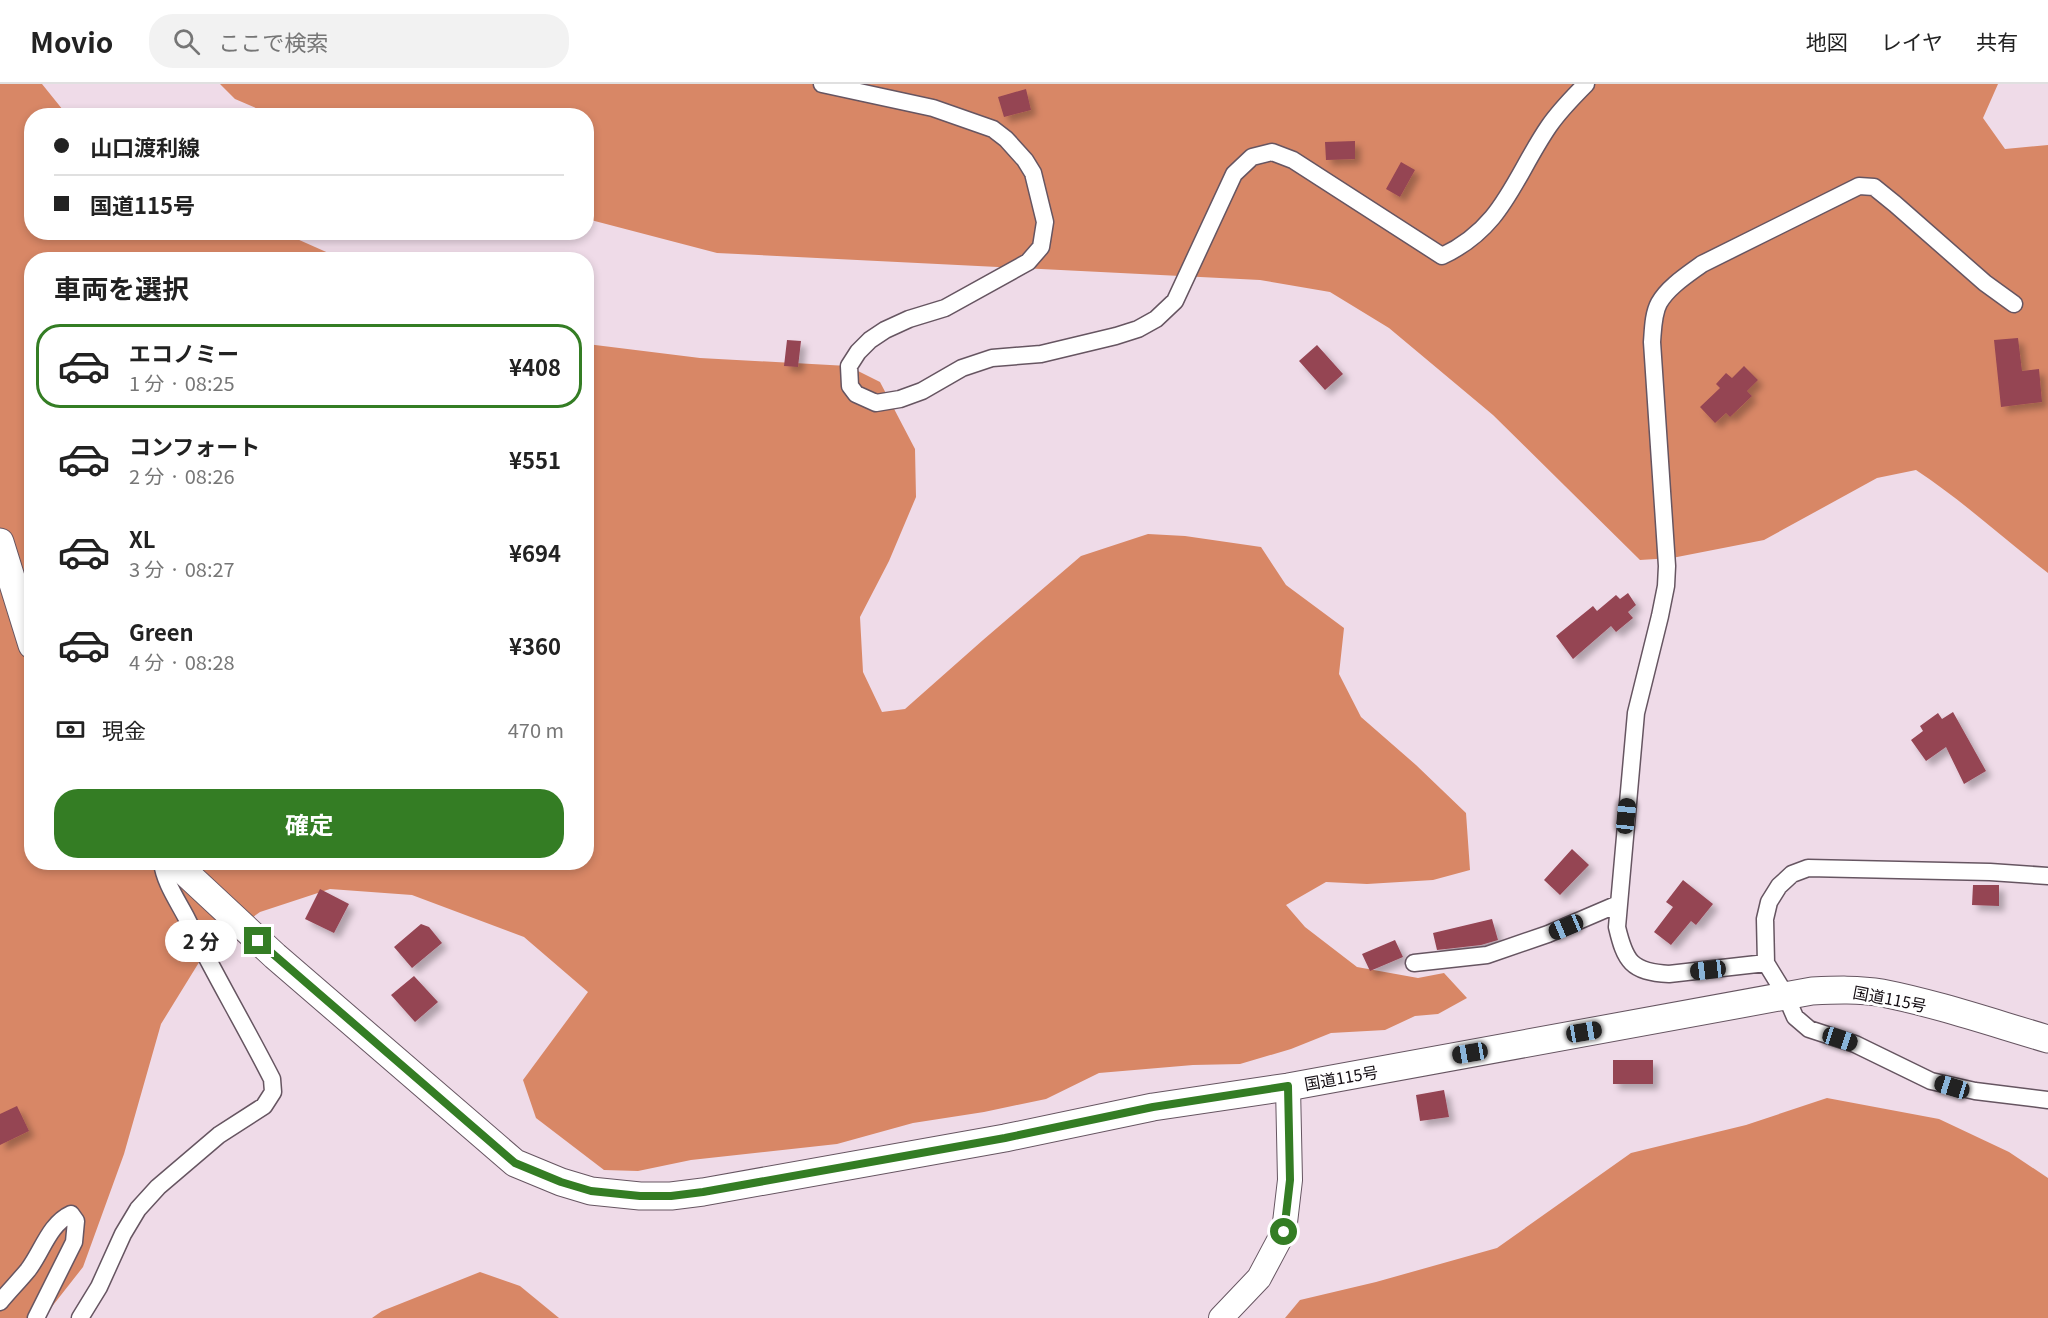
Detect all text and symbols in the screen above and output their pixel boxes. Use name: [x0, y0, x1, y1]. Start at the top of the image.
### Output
search box: [149, 14, 569, 68]
text: Movio: [30, 21, 113, 61]
icon: search: [170, 25, 203, 58]
text: ここで検索: [218, 25, 328, 57]
text: 地図: [1806, 26, 1848, 56]
text: レイヤ: [1881, 26, 1943, 56]
text: 共有: [1976, 26, 2018, 56]
text: 山口渡利線: [90, 130, 200, 162]
text: 国道115号: [90, 188, 195, 220]
text: 車両を選択: [54, 268, 189, 307]
text: エコノミー: [129, 336, 239, 368]
icon: car: [57, 339, 111, 393]
text: ¥408: [509, 350, 561, 382]
text: 1 分 · 08:25: [129, 368, 235, 397]
text: コンフォート: [129, 429, 260, 461]
icon: car: [57, 432, 111, 486]
text: ¥551: [509, 443, 561, 475]
text: 2 分 · 08:26: [129, 461, 235, 490]
text: XL: [129, 522, 156, 554]
icon: car: [57, 525, 111, 579]
text: ¥694: [509, 536, 561, 568]
text: 3 分 · 08:27: [129, 554, 235, 583]
text: Green: [129, 615, 194, 647]
icon: car: [57, 618, 111, 672]
text: ¥360: [509, 629, 561, 661]
text: 4 分 · 08:28: [129, 647, 235, 676]
icon: cash: [54, 713, 87, 746]
text: 現金: [102, 713, 146, 745]
text: 470 m: [508, 715, 564, 744]
button: 確定: [54, 789, 564, 858]
car: [1615, 797, 1637, 835]
car: [1546, 912, 1586, 942]
callout: 2 分: [165, 920, 237, 962]
text: 2 分: [183, 926, 219, 955]
route end: [244, 927, 271, 954]
car: [1689, 959, 1727, 981]
street label: 国道115号: [1851, 979, 1929, 1017]
car: [1565, 1020, 1603, 1044]
car: [1820, 1025, 1860, 1053]
car: [1451, 1041, 1489, 1065]
street label: 国道115号: [1302, 1059, 1380, 1095]
car: [1932, 1073, 1972, 1101]
route start: [1270, 1218, 1297, 1245]

